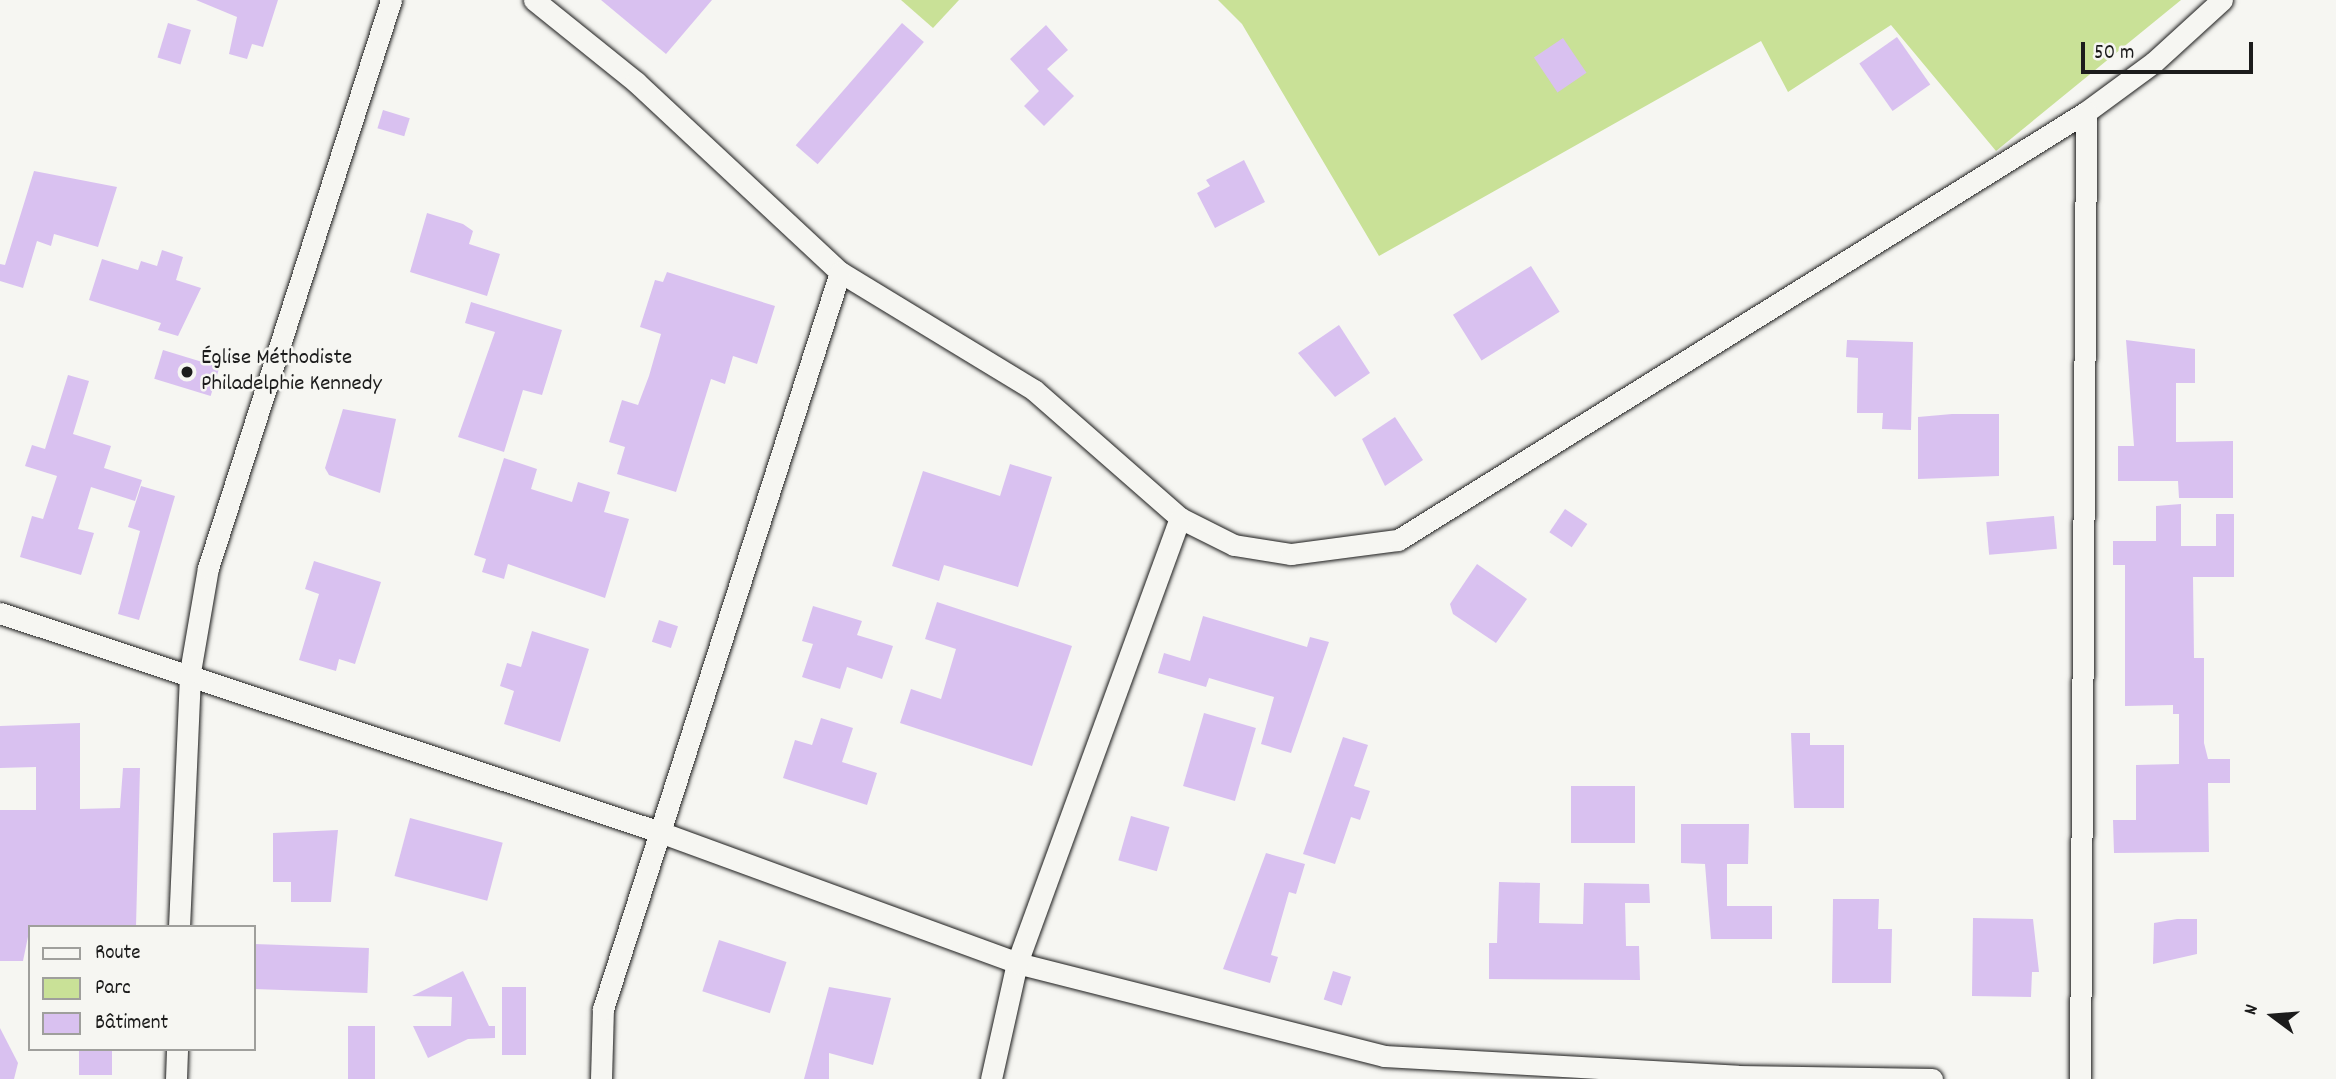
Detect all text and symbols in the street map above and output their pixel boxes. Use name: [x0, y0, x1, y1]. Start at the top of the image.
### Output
scale bar: [2084, 28, 2256, 72]
text: 50 m: [2094, 39, 2134, 69]
place label: Église Méthodiste Philadelphie Kennedy: [201, 345, 382, 399]
marker: Église Méthodiste Philadelphie Kennedy: [179, 364, 195, 380]
legend: [28, 925, 256, 1051]
text: Route: [95, 939, 141, 969]
text: Parc: [95, 974, 131, 1004]
north arrow: [2238, 981, 2308, 1051]
text: N: [2238, 1002, 2267, 1018]
text: Bâtiment: [95, 1009, 168, 1039]

